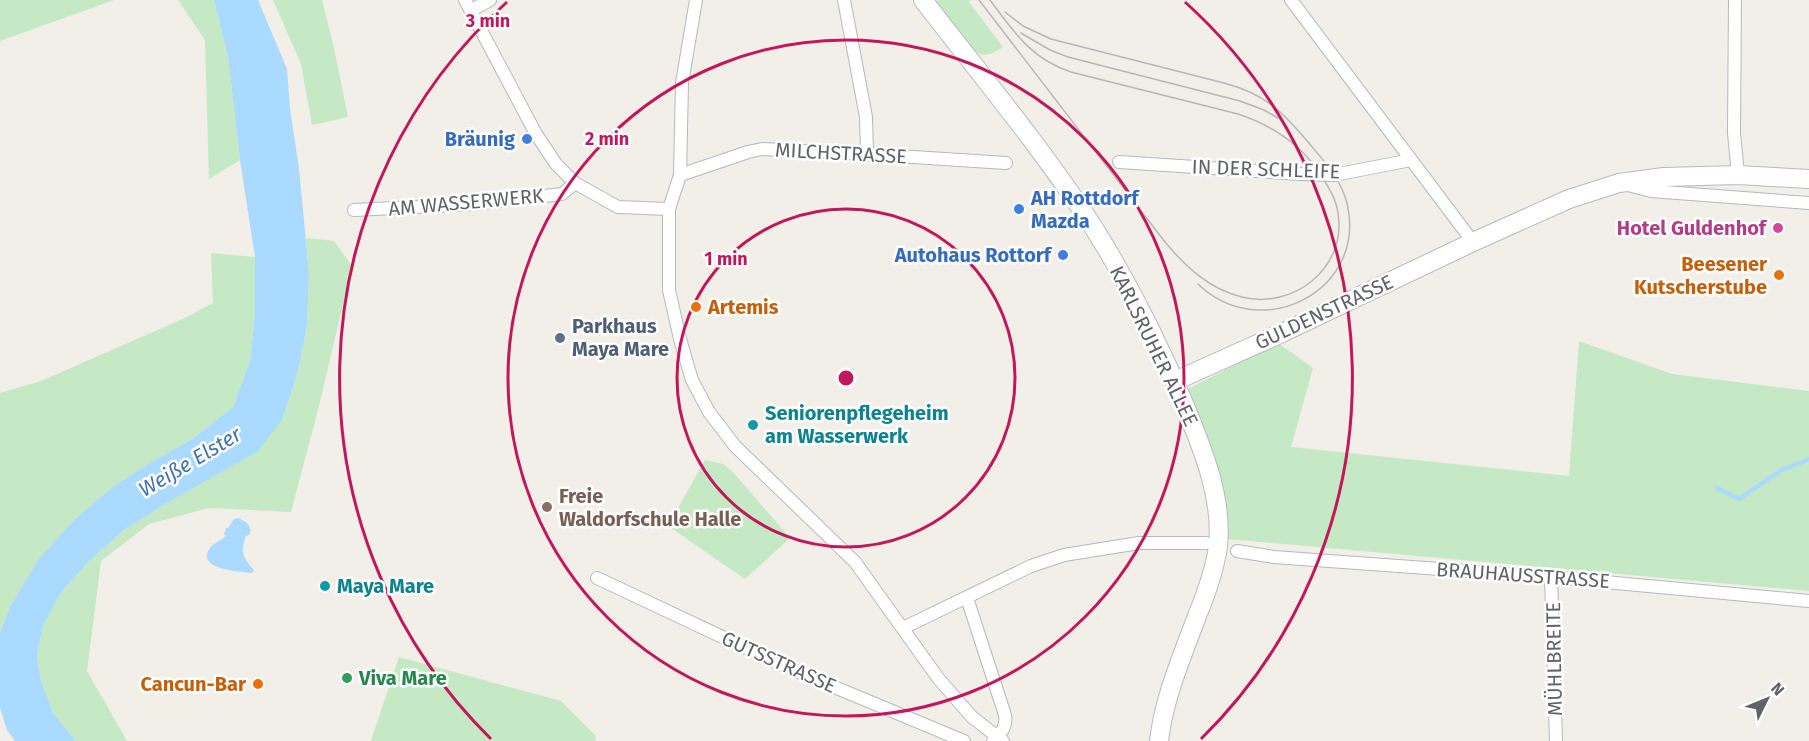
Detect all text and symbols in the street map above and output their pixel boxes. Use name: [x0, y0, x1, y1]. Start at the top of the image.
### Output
text: 3 min: [465, 10, 510, 32]
place label: Bräunig: [445, 127, 516, 151]
text: 2 min: [585, 128, 629, 150]
marker: Bräunig: [520, 132, 534, 146]
street label: MILCHSTRASSE: [774, 138, 908, 168]
street label: IN DER SCHLEIFE: [1191, 154, 1341, 184]
street label: AM WASSERWERK: [387, 183, 545, 221]
place label: AH Rottdorf Mazda: [1030, 186, 1140, 233]
marker: AH Rottdorf Mazda: [1012, 202, 1026, 216]
place label: Hotel Guldenhof: [1617, 216, 1768, 240]
marker: Hotel Guldenhof: [1771, 221, 1785, 235]
place label: Autohaus Rottorf: [894, 243, 1053, 267]
text: 1 min: [704, 248, 748, 270]
marker: Autohaus Rottorf: [1056, 248, 1070, 262]
place label: Beesener Kutscherstube: [1634, 252, 1768, 299]
street label: KARLSRUHER ALLEE: [1105, 262, 1203, 430]
marker: Beesener Kutscherstube: [1772, 268, 1786, 282]
street label: GULDENSTRASSE: [1251, 269, 1397, 355]
place label: Artemis: [707, 295, 779, 319]
marker: Artemis: [689, 300, 703, 314]
place label: Parkhaus Maya Mare: [572, 314, 669, 361]
marker: Parkhaus Maya Mare: [553, 331, 567, 345]
centre of rings: [836, 368, 856, 388]
place label: Seniorenpflegeheim am Wasserwerk: [765, 401, 949, 448]
marker: Seniorenpflegeheim am Wasserwerk: [746, 418, 760, 432]
water label: Weiße Elster: [134, 421, 247, 503]
place label: Freie Waldorfschule Halle: [559, 484, 741, 531]
marker: Freie Waldorfschule Halle: [540, 500, 554, 514]
street label: BRAUHAUSSTRASSE: [1435, 557, 1611, 593]
place label: Maya Mare: [337, 574, 434, 598]
marker: Maya Mare: [318, 579, 332, 593]
street label: MÜHLBREITE: [1541, 602, 1567, 716]
street label: GUTSSTRASSE: [718, 626, 840, 698]
place label: Viva Mare: [358, 666, 447, 690]
north arrow: [1737, 669, 1797, 729]
marker: Viva Mare: [340, 671, 354, 685]
place label: Cancun-Bar: [140, 672, 247, 696]
marker: Cancun-Bar: [251, 677, 265, 691]
text: N: [1767, 679, 1788, 699]

